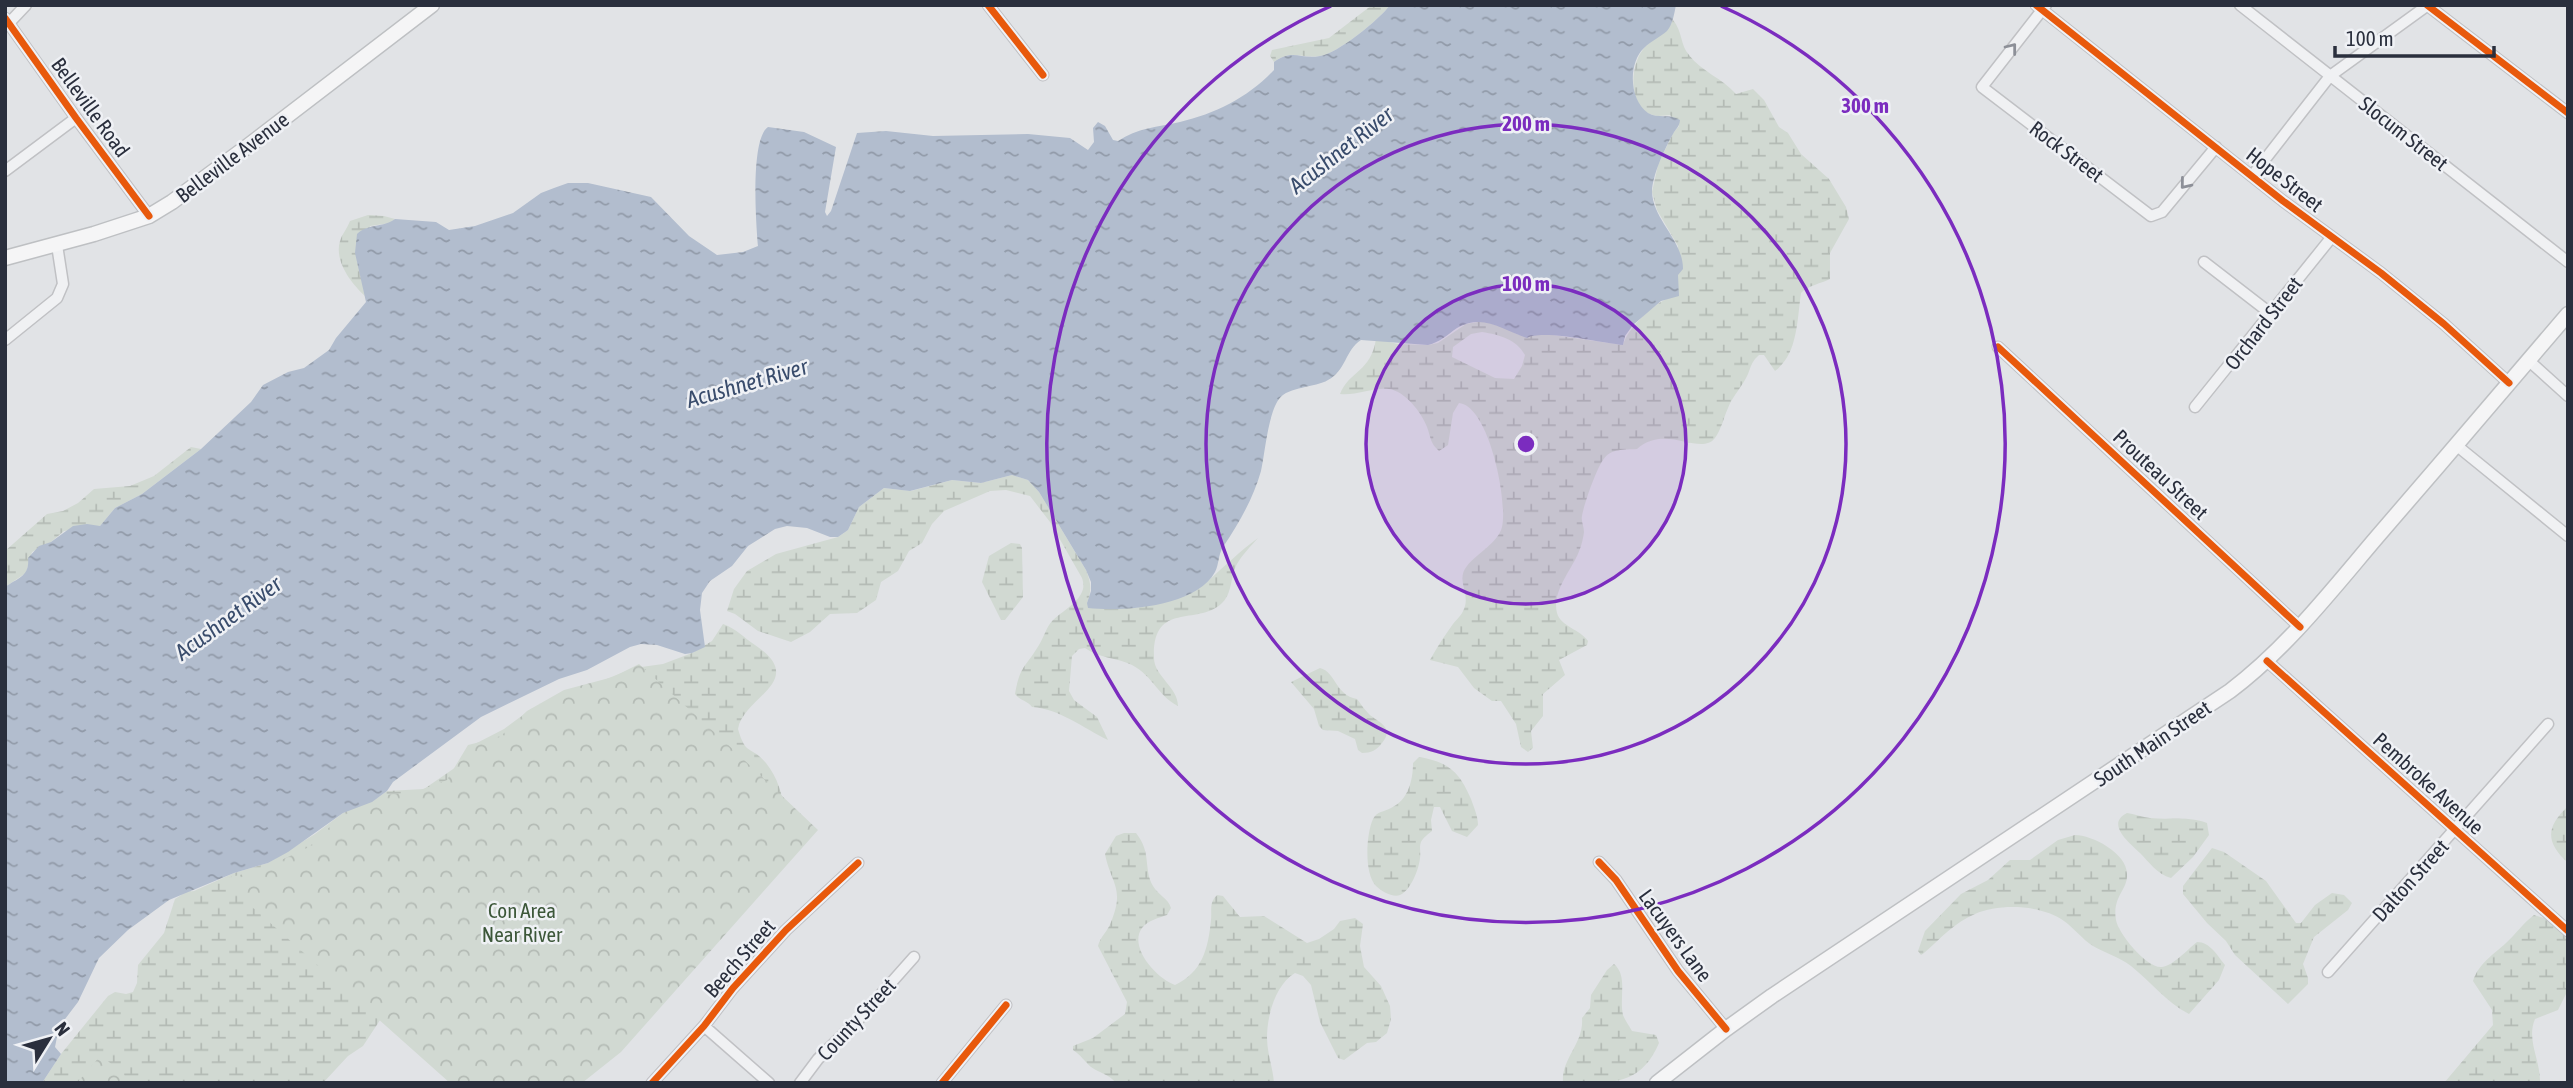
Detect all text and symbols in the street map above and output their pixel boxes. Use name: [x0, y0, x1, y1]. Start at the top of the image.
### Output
scale bar: [2335, 14, 2494, 58]
text: 100 m: [2346, 26, 2394, 50]
one-way arrow: [2004, 44, 2017, 56]
street label: Belleville Road: [47, 53, 135, 161]
street label: Slocum Street: [2355, 91, 2453, 175]
text: 300 m: [1841, 93, 1889, 117]
water label: Acushnet River: [1283, 101, 1399, 199]
street label: Belleville Avenue: [171, 107, 293, 207]
text: 200 m: [1502, 111, 1550, 135]
street label: Rock Street: [2025, 115, 2109, 187]
street label: Hope Street: [2242, 142, 2328, 216]
one-way arrow: [2181, 176, 2193, 189]
text: 100 m: [1502, 271, 1550, 295]
street label: Orchard Street: [2219, 272, 2307, 374]
water label: Acushnet River: [682, 353, 812, 413]
street label: Prouteau Street: [2109, 424, 2213, 524]
centre of rings: [1514, 432, 1538, 456]
water label: Acushnet River: [169, 570, 287, 666]
street label: South Main Street: [2089, 695, 2215, 791]
street label: Pembroke Avenue: [2369, 727, 2489, 839]
street label: Dalton Street: [2367, 834, 2453, 926]
street label: Lacuyers Lane: [1635, 884, 1717, 986]
park label: Con Area Near River: [482, 898, 563, 946]
street label: Beech Street: [699, 914, 779, 1002]
street label: County Street: [812, 973, 900, 1065]
north arrow: [14, 1004, 84, 1074]
text: N: [50, 1018, 75, 1040]

